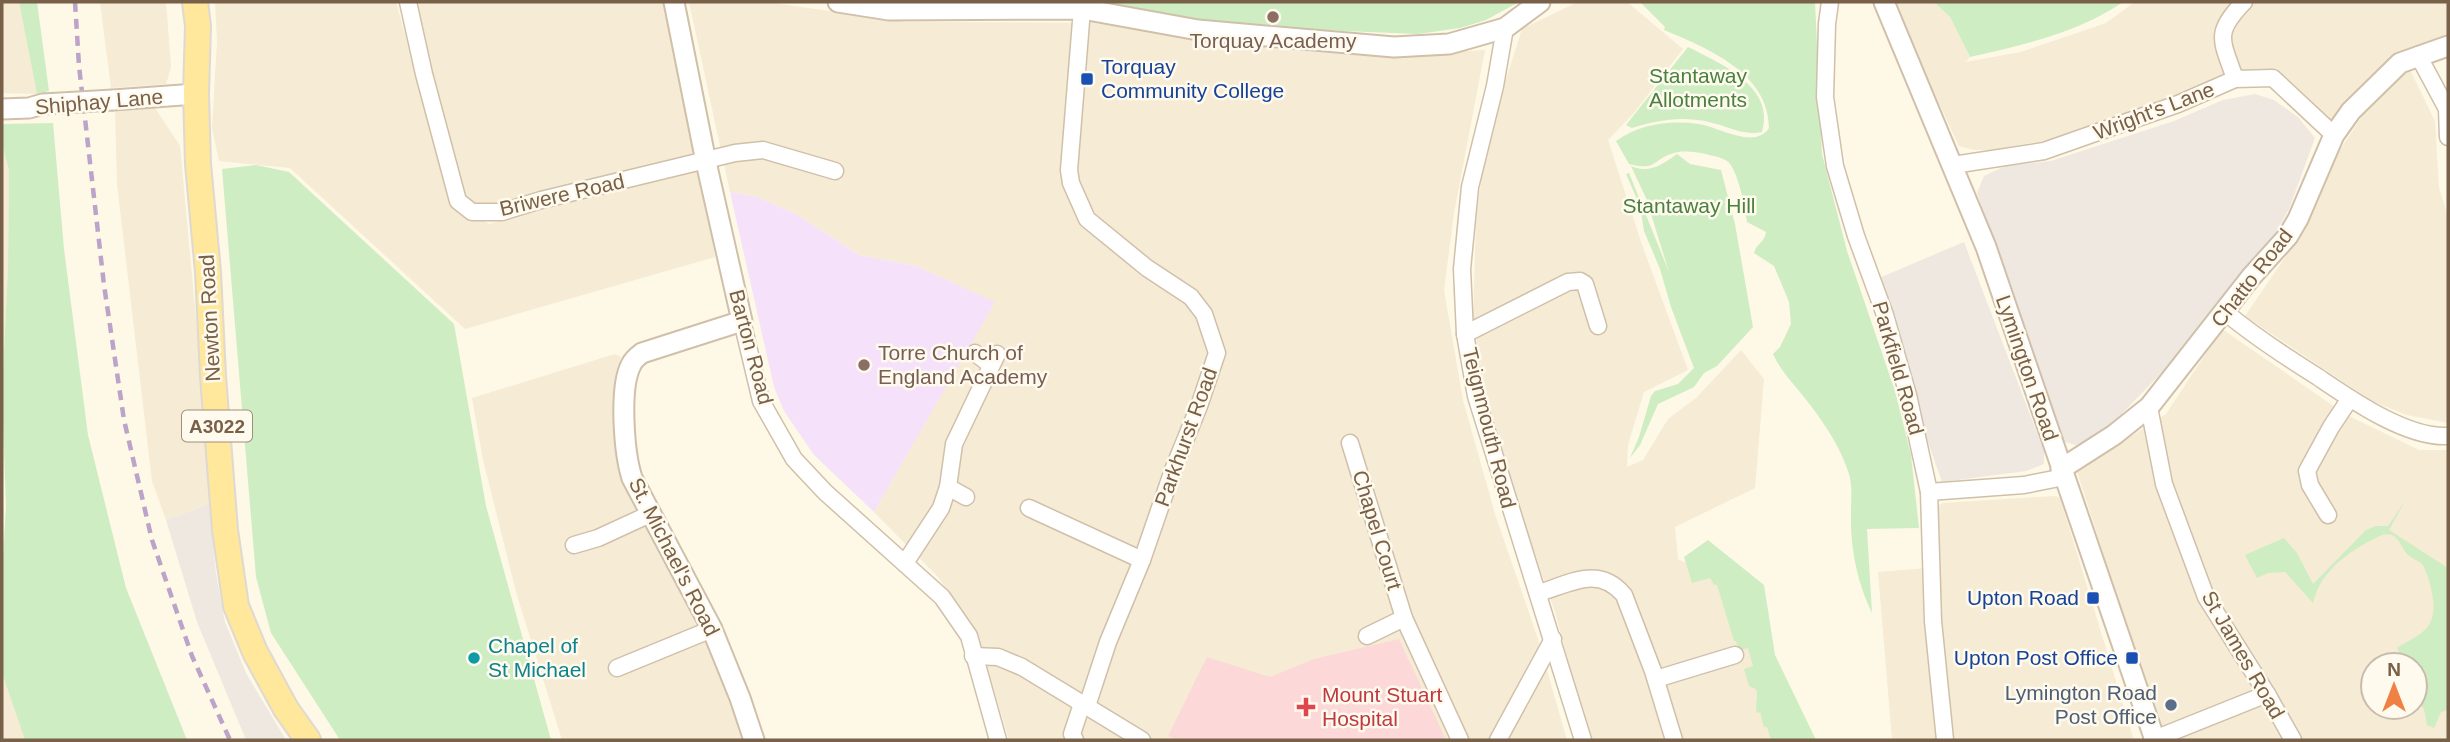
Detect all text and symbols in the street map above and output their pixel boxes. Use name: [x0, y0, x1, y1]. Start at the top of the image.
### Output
marker: Torquay Academy: [1265, 9, 1281, 25]
place label: Torquay Academy: [1190, 29, 1357, 52]
place label: Torquay Community College: [1101, 55, 1284, 102]
park label: Stantaway Allotments: [1649, 64, 1748, 111]
marker: Torquay Community College: [1079, 71, 1095, 87]
street label: Wright's Lane: [2090, 77, 2217, 144]
street label: Shiphay Lane: [34, 84, 164, 119]
street label: Briwere Road: [497, 169, 626, 220]
park label: Stantaway Hill: [1622, 194, 1756, 217]
street label: Chatto Road: [2206, 224, 2297, 331]
street label: Newton Road: [195, 254, 224, 382]
street label: Barton Road: [725, 287, 778, 407]
street label: Lymington Road: [1992, 292, 2063, 444]
street label: Parkfield Road: [1868, 298, 1929, 437]
place label: Torre Church of England Academy: [878, 341, 1048, 388]
street label: Teignmouth Road: [1458, 345, 1521, 511]
marker: Torre Church of England Academy: [856, 357, 872, 373]
street label: Parkhurst Road: [1150, 364, 1221, 509]
road number: A3022: [182, 410, 252, 442]
street label: Chapel Court: [1348, 467, 1407, 593]
street label: St. Michael's Road: [625, 474, 724, 640]
place label: Upton Road: [1967, 586, 2079, 609]
street label: St James Road: [2198, 587, 2289, 723]
marker: Upton Road: [2085, 590, 2101, 606]
place label: Chapel of St Michael: [488, 634, 586, 681]
place label: Upton Post Office: [1954, 646, 2118, 669]
marker: Chapel of St Michael: [466, 650, 482, 666]
marker: Upton Post Office: [2124, 650, 2140, 666]
north arrow: [2359, 651, 2429, 721]
text: N: [2387, 659, 2401, 680]
place label: Lymington Road Post Office: [2005, 681, 2157, 728]
place label: Mount Stuart Hospital: [1322, 683, 1442, 730]
marker: Mount Stuart Hospital: [1296, 697, 1316, 717]
marker: Lymington Road Post Office: [2163, 697, 2179, 713]

